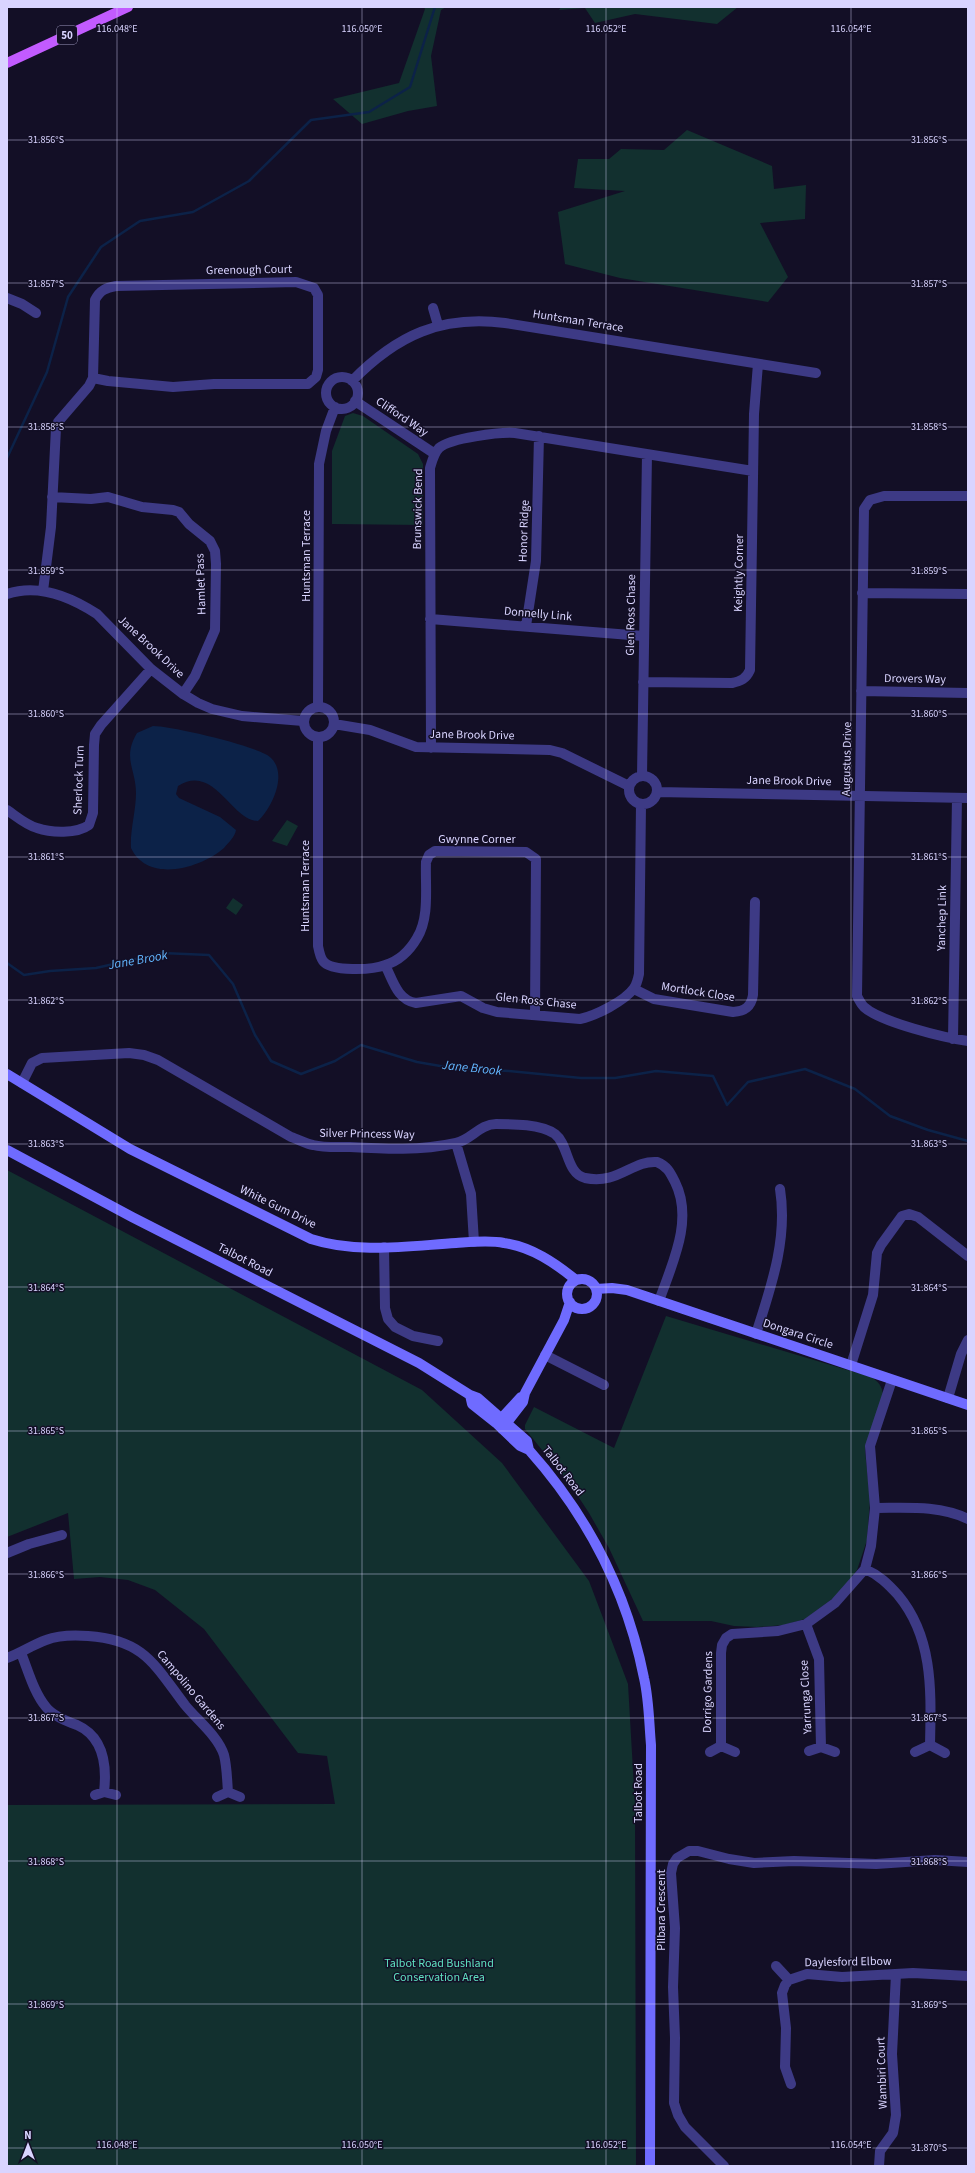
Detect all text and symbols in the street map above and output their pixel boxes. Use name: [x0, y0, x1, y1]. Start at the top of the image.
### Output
text: 116.048°E: [97, 22, 137, 36]
text: 116.050°E: [342, 22, 382, 36]
text: 116.052°E: [586, 22, 626, 36]
text: 116.054°E: [831, 22, 871, 36]
road number: 50: [57, 26, 77, 44]
text: 31.856°S: [28, 133, 64, 147]
text: 31.856°S: [911, 133, 947, 147]
street label: Greenough Court: [206, 261, 292, 279]
text: 31.857°S: [28, 277, 64, 291]
text: 31.857°S: [911, 277, 947, 291]
street label: Huntsman Terrace: [531, 305, 625, 337]
street label: Clifford Way: [372, 393, 432, 441]
text: 31.858°S: [28, 420, 64, 434]
text: 31.858°S: [911, 420, 947, 434]
street label: Brunswick Bend: [409, 468, 427, 550]
street label: Honor Ridge: [514, 500, 534, 562]
street label: Huntsman Terrace: [298, 510, 315, 602]
street label: Keightly Corner: [730, 533, 748, 612]
street label: Hamlet Pass: [191, 553, 211, 615]
text: 31.859°S: [28, 564, 64, 578]
text: 31.859°S: [911, 564, 947, 578]
street label: Glen Ross Chase: [622, 574, 640, 656]
street label: Donnelly Link: [503, 603, 573, 625]
street label: Jane Brook Drive: [114, 612, 188, 682]
street label: Drovers Way: [884, 670, 946, 688]
text: 31.860°S: [28, 707, 64, 721]
text: 31.860°S: [911, 707, 947, 721]
street label: Augustus Drive: [838, 722, 856, 796]
street label: Jane Brook Drive: [429, 726, 515, 744]
street label: Sherlock Turn: [69, 745, 89, 815]
street label: Jane Brook Drive: [746, 772, 832, 790]
street label: Gwynne Corner: [438, 831, 516, 848]
street label: Huntsman Terrace: [297, 840, 314, 932]
text: 31.861°S: [28, 850, 64, 864]
text: 31.861°S: [911, 850, 947, 864]
street label: Yanchep Link: [933, 885, 951, 952]
water label: Jane Brook: [106, 946, 170, 974]
street label: Mortlock Close: [660, 978, 736, 1006]
street label: Glen Ross Chase: [495, 988, 577, 1014]
text: 31.862°S: [28, 994, 64, 1008]
text: 31.862°S: [911, 994, 947, 1008]
water label: Jane Brook: [440, 1056, 503, 1080]
street label: Silver Princess Way: [319, 1125, 415, 1143]
text: 31.863°S: [28, 1137, 64, 1151]
text: 31.863°S: [911, 1137, 947, 1151]
street label: White Gum Drive: [237, 1181, 319, 1233]
street label: Talbot Road: [214, 1239, 276, 1281]
text: 31.864°S: [28, 1281, 64, 1295]
text: 31.864°S: [911, 1281, 947, 1295]
street label: Dongara Circle: [761, 1315, 835, 1353]
text: 31.865°S: [28, 1424, 64, 1438]
text: 31.865°S: [911, 1424, 947, 1438]
street label: Talbot Road: [538, 1442, 588, 1500]
text: 31.866°S: [28, 1568, 64, 1582]
text: 31.866°S: [911, 1568, 947, 1582]
street label: Campolino Gardens: [153, 1647, 229, 1733]
street label: Dorrigo Gardens: [699, 1651, 717, 1733]
street label: Yarrunga Close: [796, 1660, 816, 1735]
text: 31.867°S: [28, 1711, 64, 1725]
text: 31.867°S: [911, 1711, 947, 1725]
street label: Talbot Road: [630, 1763, 647, 1823]
text: 31.868°S: [28, 1855, 64, 1869]
text: 31.868°S: [911, 1855, 947, 1869]
street label: Pilbara Crescent: [653, 1869, 670, 1951]
street label: Daylesford Elbow: [804, 1953, 892, 1971]
park label: Talbot Road Bushland Conservation Area: [384, 1955, 494, 1986]
text: 31.869°S: [28, 1998, 64, 2012]
text: 31.869°S: [911, 1998, 947, 2012]
street label: Wambiri Court: [872, 2036, 892, 2110]
north arrow: [8, 2125, 48, 2165]
text: N: [24, 2128, 32, 2143]
text: 116.048°E: [97, 2138, 137, 2152]
text: 116.050°E: [342, 2138, 382, 2152]
text: 116.052°E: [586, 2138, 626, 2152]
text: 116.054°E: [831, 2138, 871, 2152]
text: 31.870°S: [911, 2141, 947, 2155]

